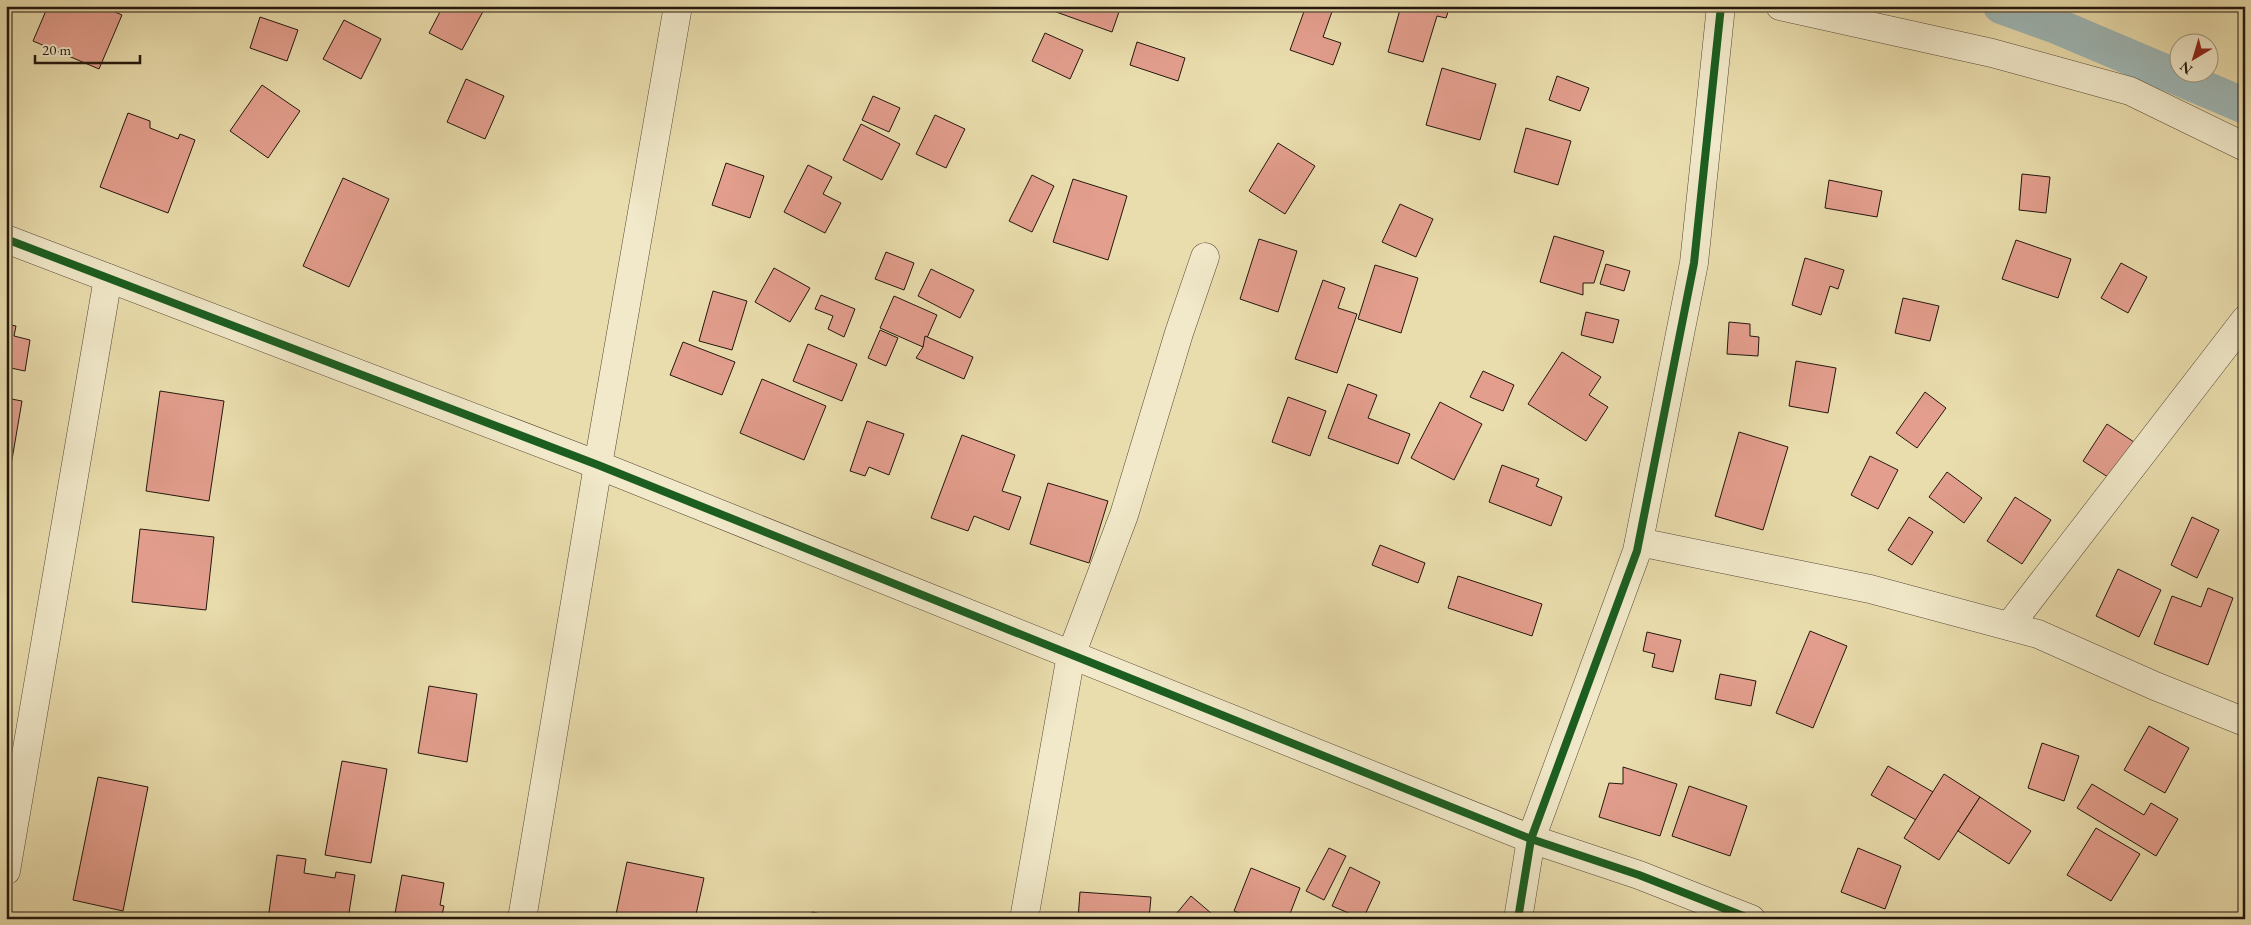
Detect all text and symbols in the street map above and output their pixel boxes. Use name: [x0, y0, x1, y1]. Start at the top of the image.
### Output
scale bar: [35, 32, 140, 64]
north arrow: [2168, 32, 2218, 82]
text: 20 m: [42, 40, 71, 59]
text: N: [2175, 57, 2196, 79]

